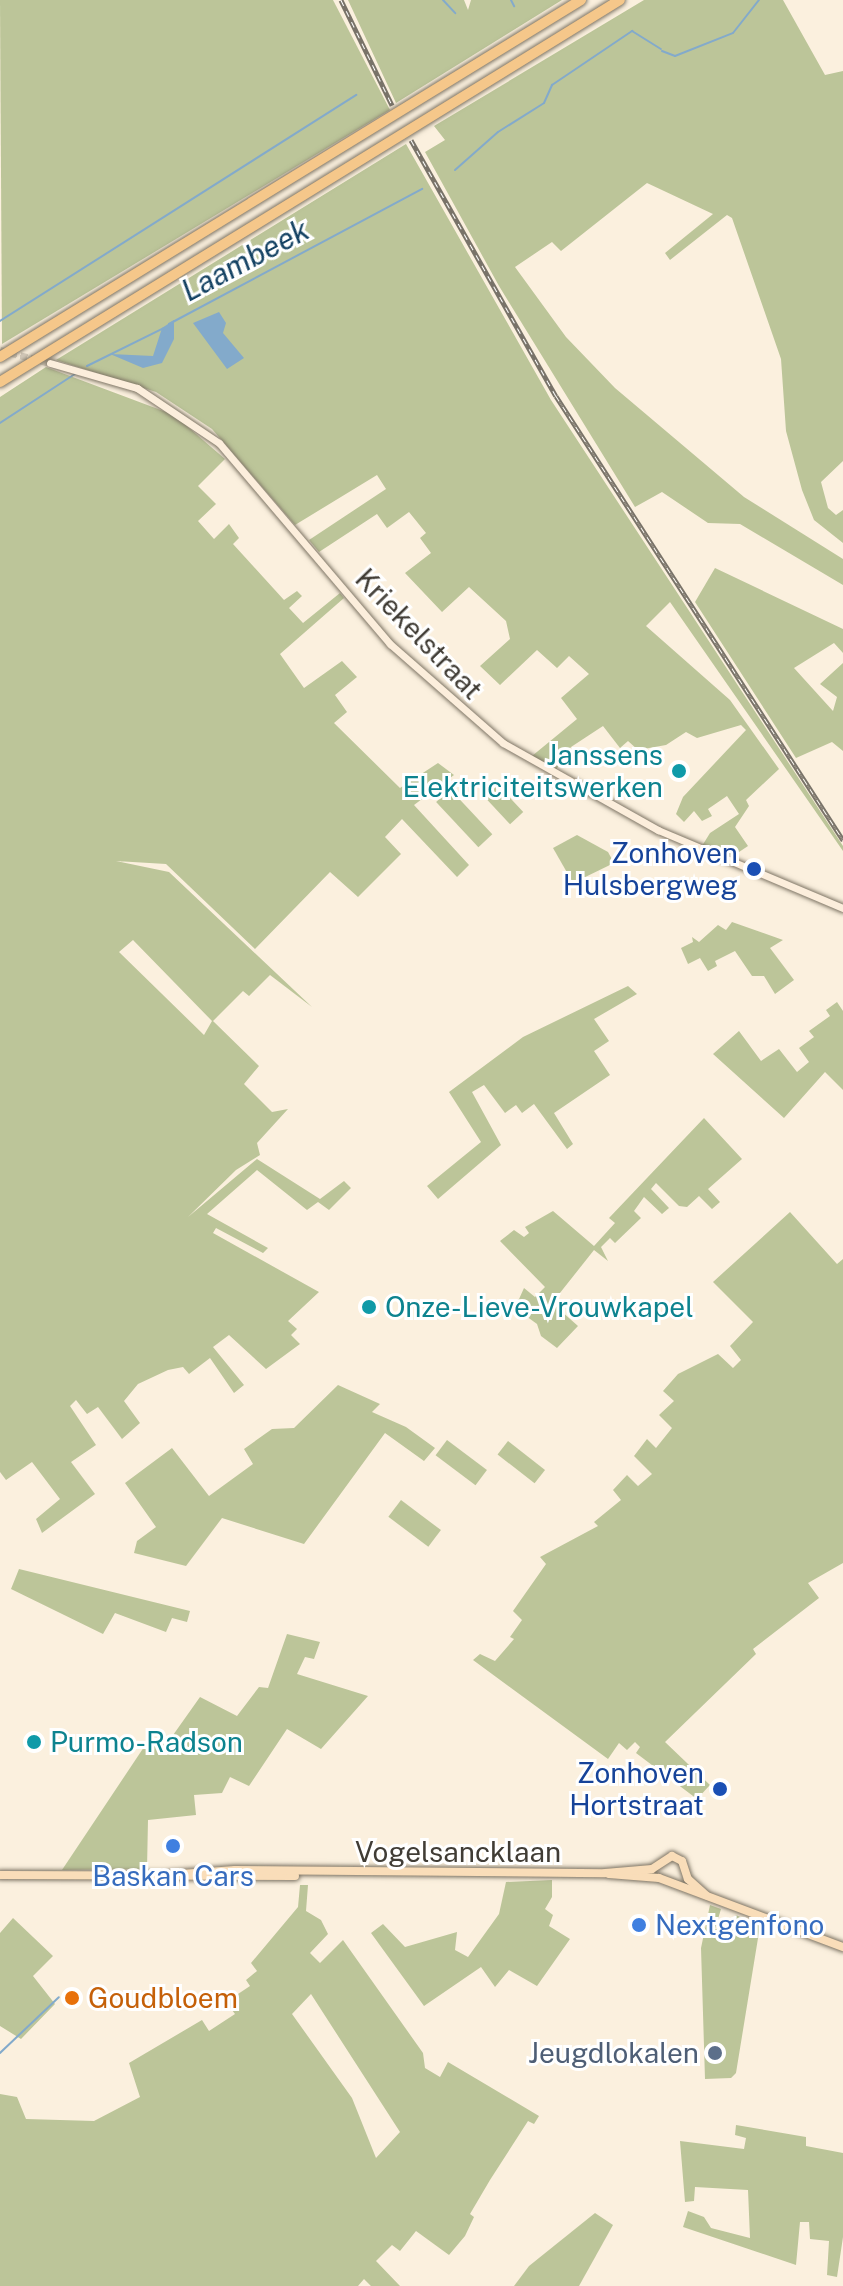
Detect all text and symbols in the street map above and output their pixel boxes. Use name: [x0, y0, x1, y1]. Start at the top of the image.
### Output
water label: Laambeek: [175, 211, 315, 309]
street label: Kriekelstraat: [348, 562, 490, 706]
place label: Janssens Elektriciteitswerken: [403, 738, 663, 804]
marker: Janssens Elektriciteitswerken: [670, 762, 688, 780]
place label: Zonhoven Hulsbergweg: [563, 836, 738, 902]
marker: Zonhoven Hulsbergweg: [745, 860, 763, 878]
place label: Onze-Lieve-Vrouwkapel: [385, 1290, 694, 1324]
marker: Onze-Lieve-Vrouwkapel: [360, 1298, 378, 1316]
place label: Purmo-Radson: [50, 1725, 243, 1759]
marker: Purmo-Radson: [25, 1733, 43, 1751]
place label: Zonhoven Hortstraat: [569, 1756, 704, 1822]
marker: Zonhoven Hortstraat: [711, 1780, 729, 1798]
street label: Vogelsancklaan: [355, 1835, 561, 1869]
marker: Baskan Cars: [164, 1837, 182, 1855]
place label: Baskan Cars: [92, 1859, 254, 1893]
place label: Nextgenfono: [655, 1908, 824, 1942]
marker: Nextgenfono: [630, 1916, 648, 1934]
place label: Goudbloem: [88, 1981, 238, 2015]
marker: Goudbloem: [63, 1989, 81, 2007]
place label: Jeugdlokalen: [528, 2036, 699, 2070]
marker: Jeugdlokalen: [706, 2044, 724, 2062]

